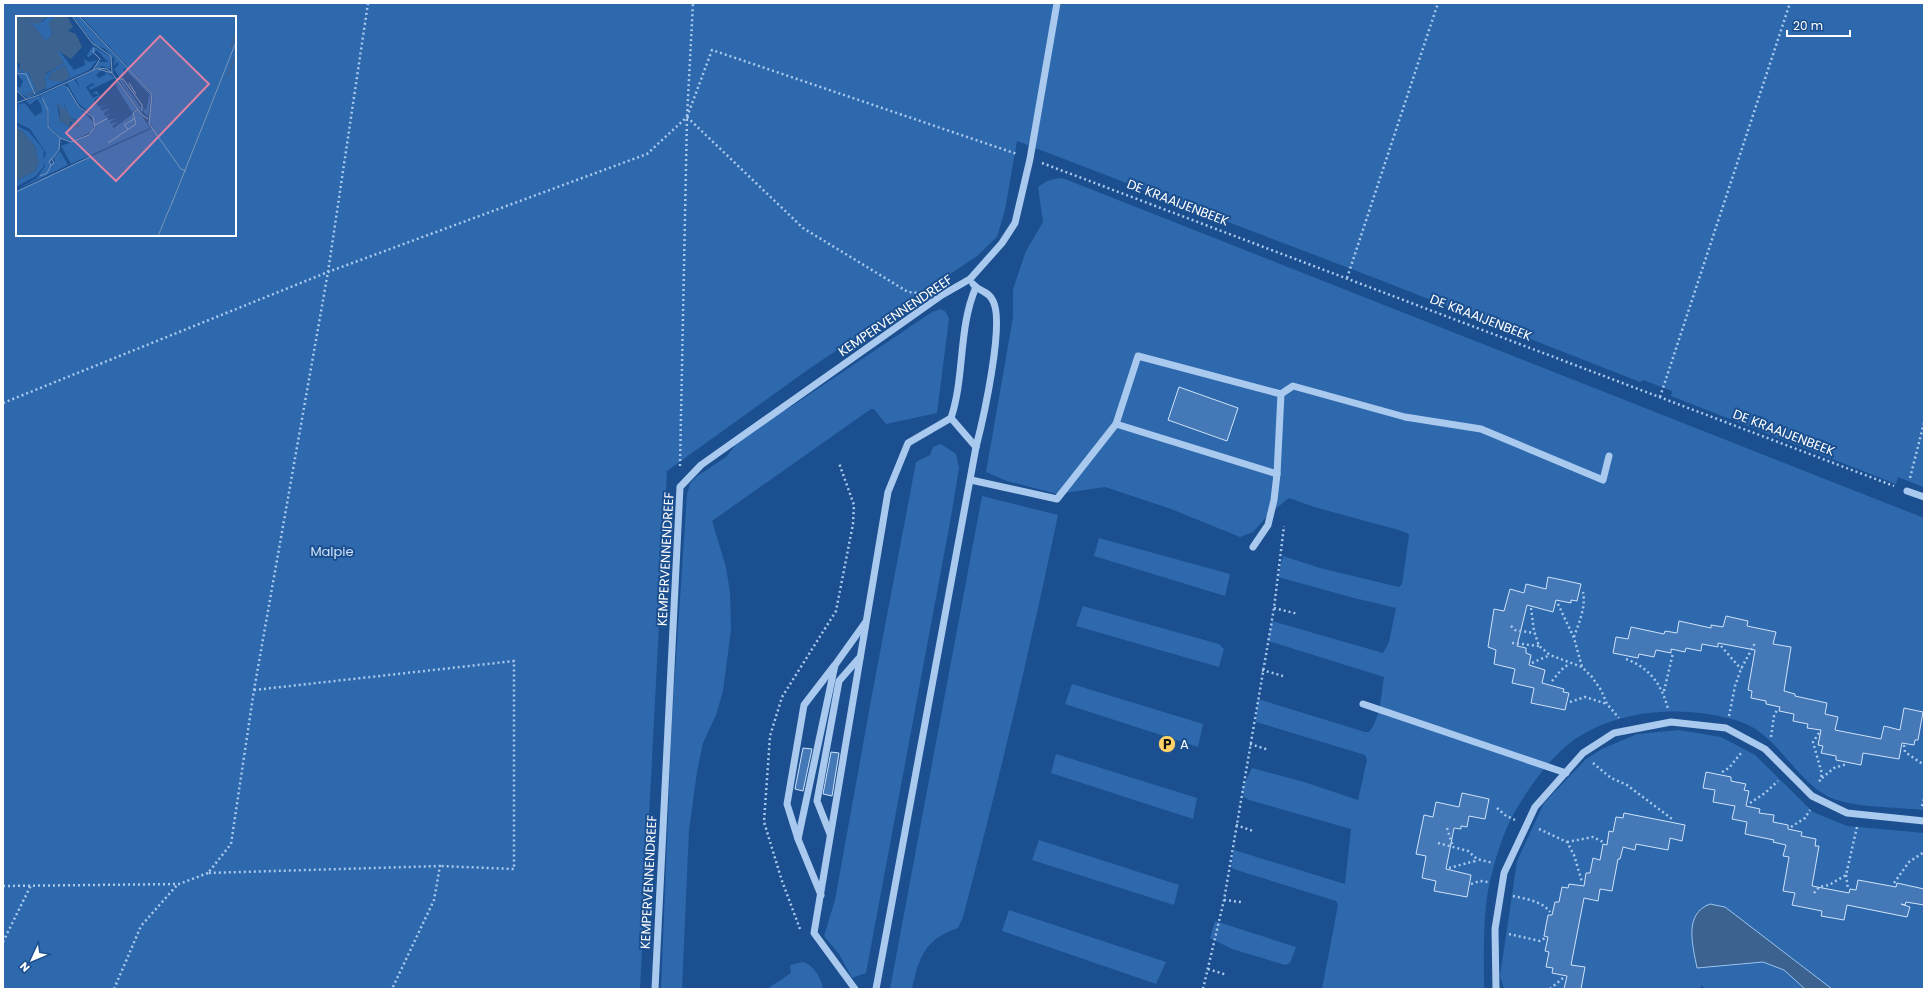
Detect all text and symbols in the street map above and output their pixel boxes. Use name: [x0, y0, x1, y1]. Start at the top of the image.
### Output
scale bar: [1787, 12, 1850, 38]
inset map: [16, 16, 236, 236]
text: 20 m: [1793, 17, 1823, 34]
street label: DE KRAAIJENBEEK: [1124, 174, 1232, 231]
street label: KEMPERVENNENDREEF: [834, 270, 957, 361]
street label: DE KRAAIJENBEEK: [1427, 289, 1535, 346]
street label: DE KRAAIJENBEEK: [1730, 404, 1838, 461]
street label: KEMPERVENNENDREEF: [652, 491, 679, 627]
park label: Malpie: [310, 542, 354, 561]
parking icon: A: [1157, 734, 1177, 754]
place label: A: [1180, 735, 1189, 754]
street label: KEMPERVENNENDREEF: [635, 814, 662, 950]
north arrow: [12, 940, 52, 980]
text: N: [16, 958, 33, 975]

